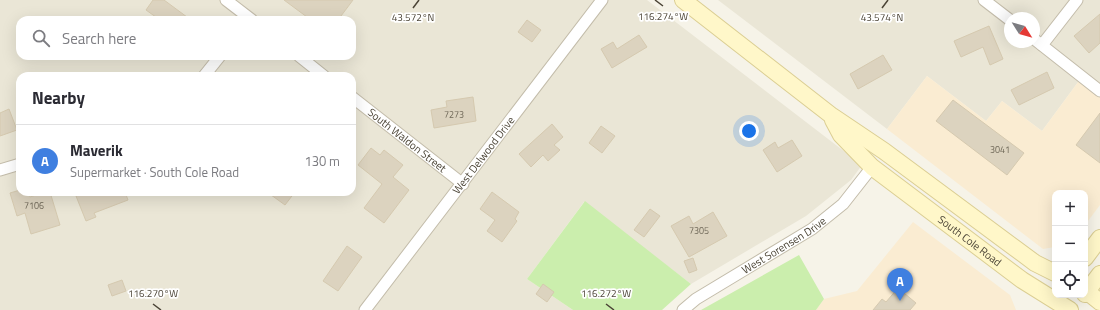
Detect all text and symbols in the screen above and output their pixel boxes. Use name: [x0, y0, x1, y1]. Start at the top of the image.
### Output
text: 116.274°W: [638, 9, 688, 24]
text: 43.572°N: [392, 10, 434, 25]
text: 43.574°N: [861, 10, 903, 25]
north arrow: [1004, 12, 1040, 48]
search box: [16, 16, 356, 60]
icon: search: [30, 27, 52, 49]
text: Search here: [62, 27, 136, 50]
text: Nearby: [32, 85, 85, 111]
street label: South Waldon Street: [364, 104, 450, 176]
house number: 7273: [444, 108, 464, 121]
street label: West Delwood Drive: [449, 113, 519, 197]
your location: [739, 121, 759, 141]
text: Maverik: [70, 139, 123, 162]
house number: 3041: [990, 143, 1010, 156]
text: A: [41, 151, 49, 171]
text: 130 m: [304, 151, 340, 171]
text: Supermarket · South Cole Road: [70, 162, 239, 182]
map controls: [1052, 190, 1088, 298]
button: +: [1052, 190, 1088, 226]
house number: 7106: [24, 199, 44, 212]
street label: South Cole Road: [935, 211, 1005, 270]
street label: West Sorensen Drive: [739, 213, 830, 278]
house number: 7305: [689, 224, 709, 237]
button: −: [1052, 226, 1088, 262]
button: locate: [1052, 262, 1088, 298]
pin: A: [887, 268, 913, 301]
text: 116.270°W: [128, 286, 178, 301]
text: 116.272°W: [581, 286, 631, 301]

